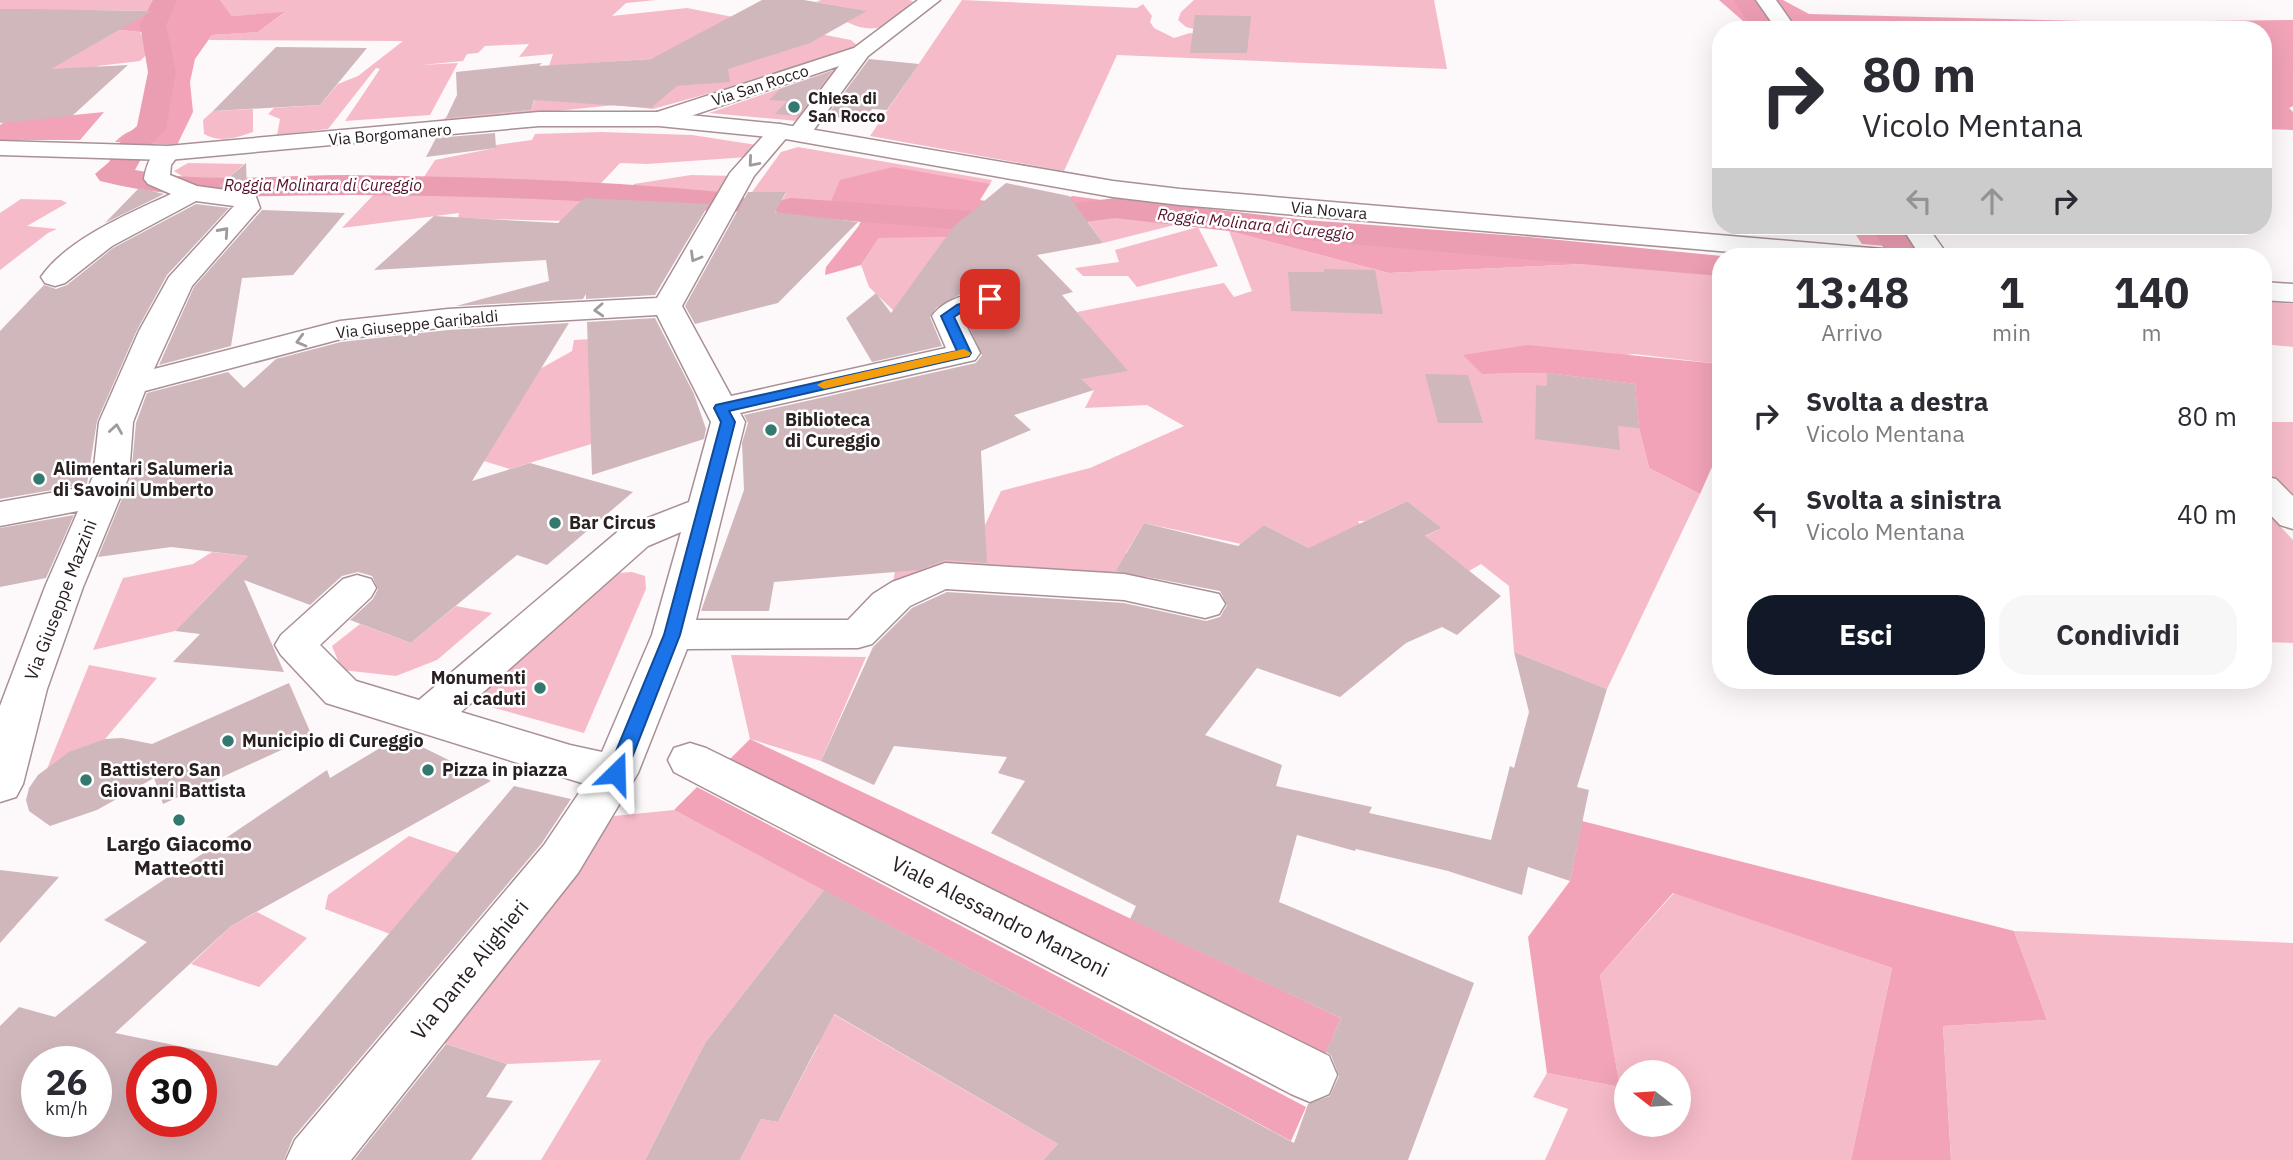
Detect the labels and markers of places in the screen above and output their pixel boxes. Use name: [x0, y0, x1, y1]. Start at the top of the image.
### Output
place label: Chiesa di San Rocco: [808, 88, 885, 126]
marker: Chiesa di San Rocco: [786, 99, 802, 115]
pin: [960, 269, 1020, 329]
place label: Biblioteca di Cureggio: [785, 408, 880, 452]
marker: Biblioteca di Cureggio: [763, 422, 779, 438]
place label: Alimentari Salumeria di Savoini Umberto: [53, 457, 233, 501]
marker: Alimentari Salumeria di Savoini Umberto: [31, 471, 47, 487]
place label: Bar Circus: [569, 511, 656, 534]
marker: Bar Circus: [547, 515, 563, 531]
place label: Monumenti ai caduti: [431, 666, 526, 710]
marker: Monumenti ai caduti: [532, 680, 548, 696]
place label: Municipio di Cureggio: [242, 729, 424, 752]
marker: Municipio di Cureggio: [220, 733, 236, 749]
place label: Battistero San Giovanni Battista: [100, 758, 246, 802]
place label: Pizza in piazza: [442, 758, 567, 781]
marker: Pizza in piazza: [420, 762, 436, 778]
marker: Battistero San Giovanni Battista: [78, 772, 94, 788]
marker: Largo Giacomo Matteotti: [171, 812, 187, 828]
place label: Largo Giacomo Matteotti: [106, 829, 252, 881]

